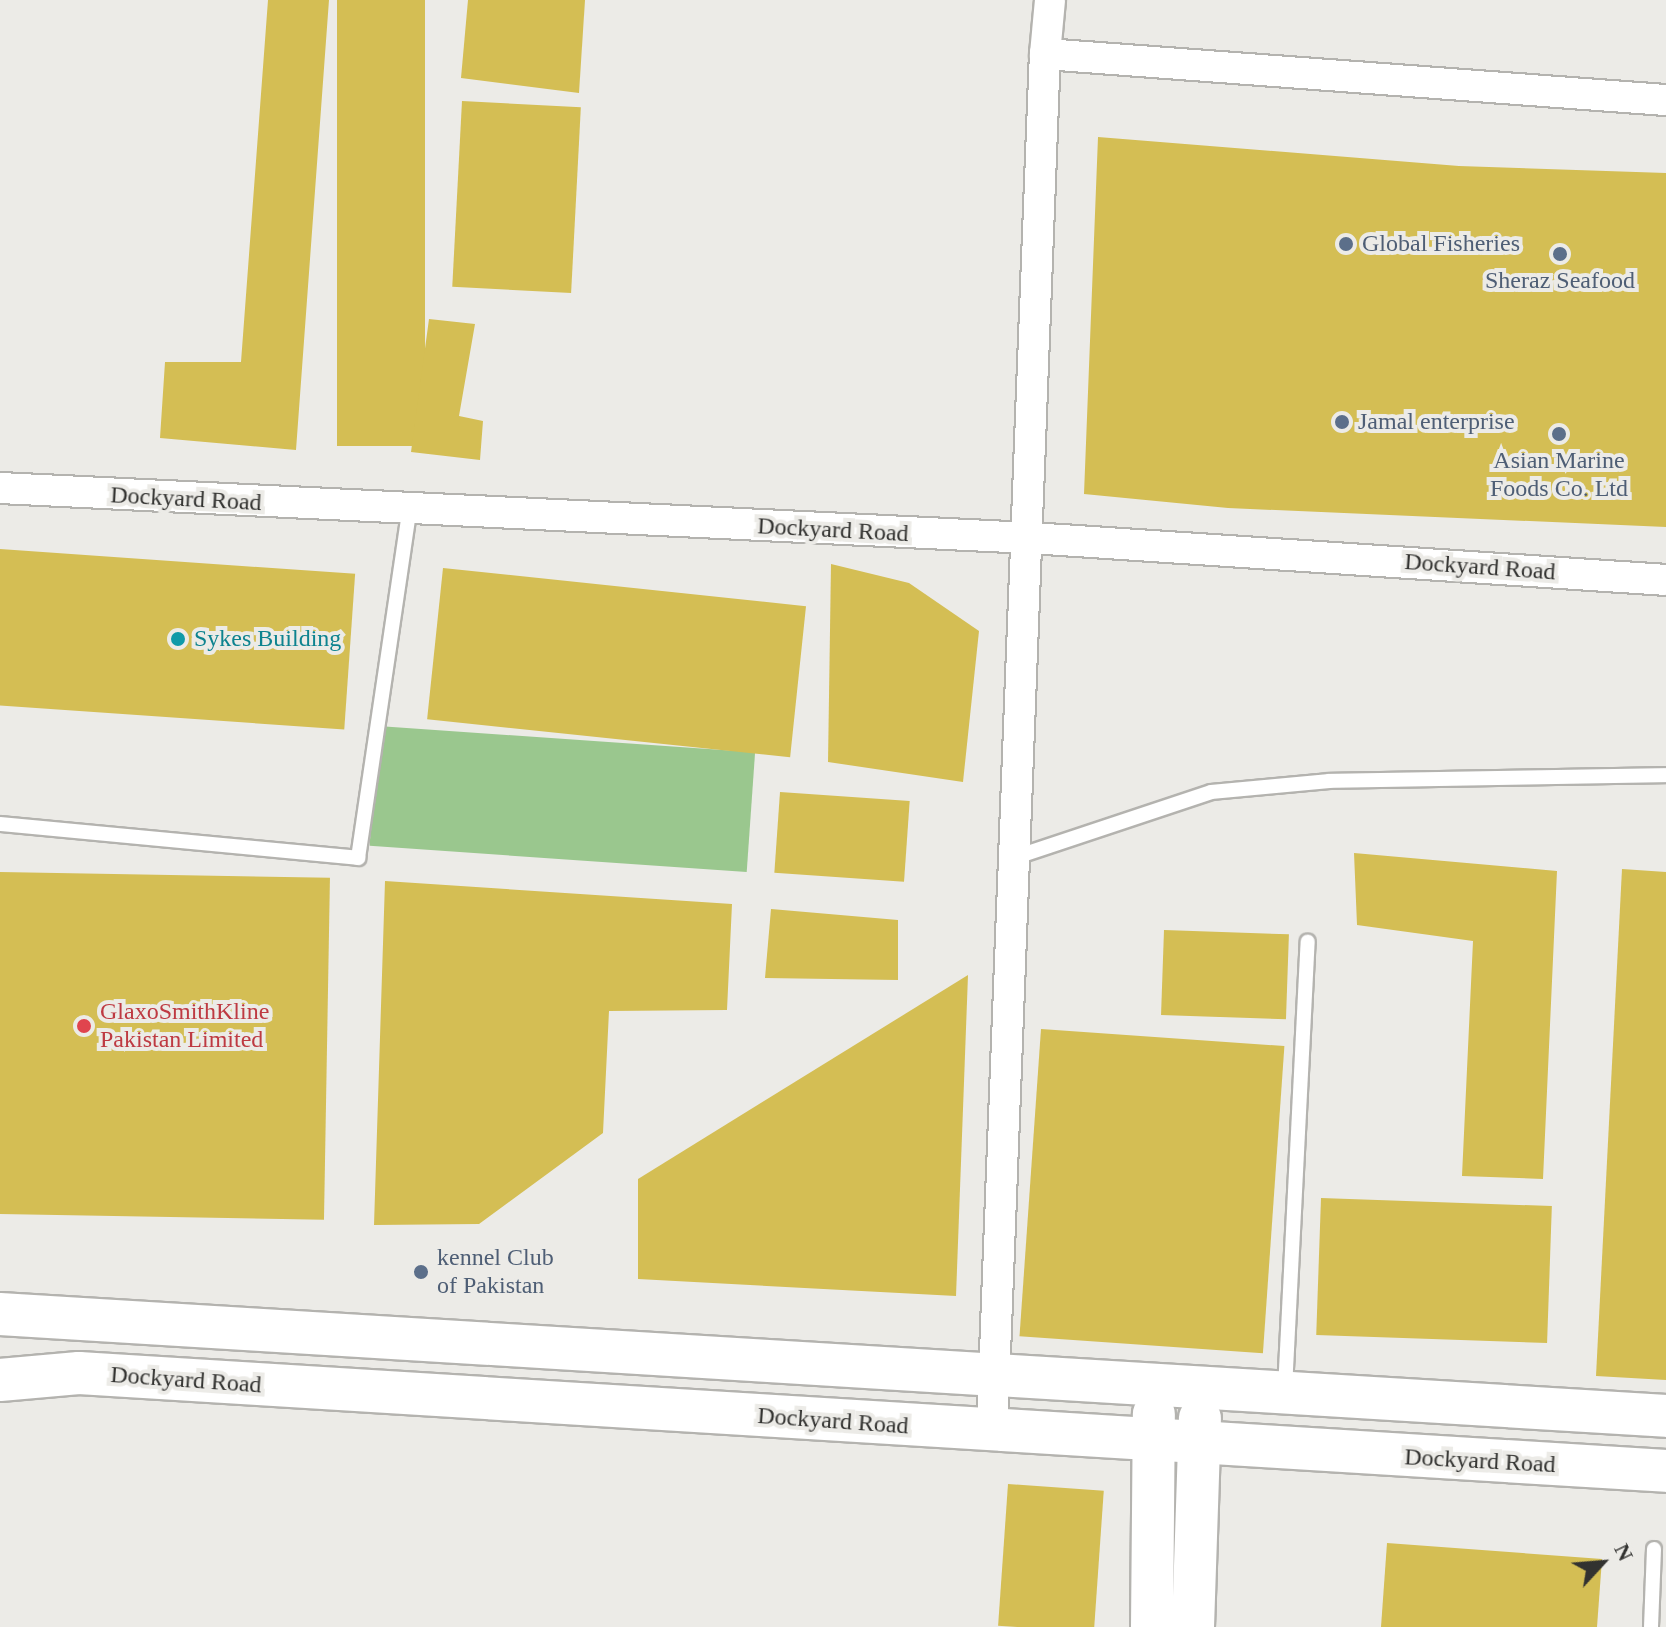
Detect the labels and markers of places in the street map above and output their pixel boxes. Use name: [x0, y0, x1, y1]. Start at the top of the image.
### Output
place label: Global Fisheries: [1362, 230, 1520, 258]
marker: Global Fisheries: [1337, 235, 1355, 253]
marker: Sheraz Seafood: [1551, 245, 1569, 263]
place label: Sheraz Seafood: [1485, 267, 1635, 295]
place label: Jamal enterprise: [1358, 408, 1515, 436]
marker: Jamal enterprise: [1333, 413, 1351, 431]
marker: Asian Marine Foods Co. Ltd: [1550, 425, 1568, 443]
place label: Asian Marine Foods Co. Ltd: [1490, 447, 1628, 503]
place label: Sykes Building: [194, 625, 341, 653]
marker: Sykes Building: [169, 630, 187, 648]
place label: GlaxoSmithKline Pakistan Limited: [100, 998, 269, 1054]
marker: GlaxoSmithKline Pakistan Limited: [75, 1017, 93, 1035]
place label: kennel Club of Pakistan: [437, 1244, 554, 1300]
marker: kennel Club of Pakistan: [412, 1263, 430, 1281]

